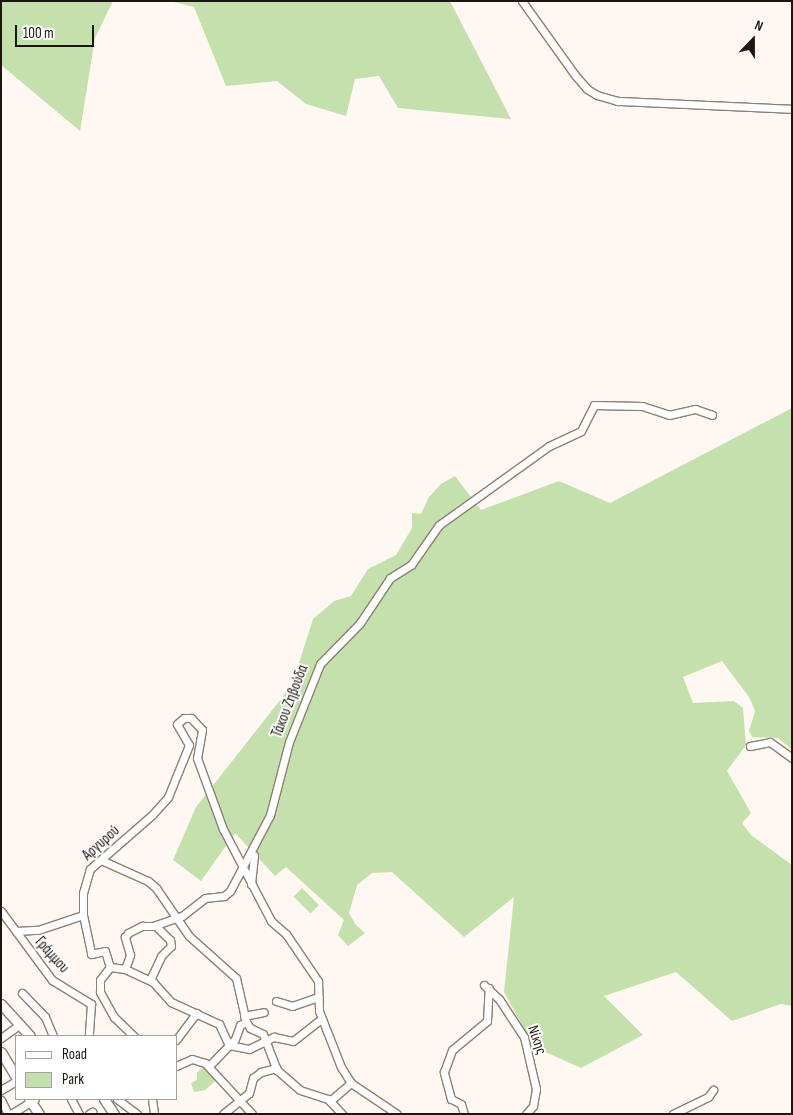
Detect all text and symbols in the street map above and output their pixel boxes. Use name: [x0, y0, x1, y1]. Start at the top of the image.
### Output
scale bar: [18, 15, 96, 47]
north arrow: [728, 15, 778, 65]
text: N: [752, 16, 765, 35]
text: 100 m: [23, 24, 54, 43]
street label: Τάκου Ζηβούδα: [268, 662, 312, 740]
street label: Αργυρού: [79, 822, 123, 864]
street label: Γράμμου: [31, 933, 73, 977]
street label: Νίκης: [524, 1023, 550, 1057]
legend: [15, 1035, 178, 1100]
text: Road: [62, 1045, 87, 1064]
text: Park: [62, 1070, 84, 1089]

